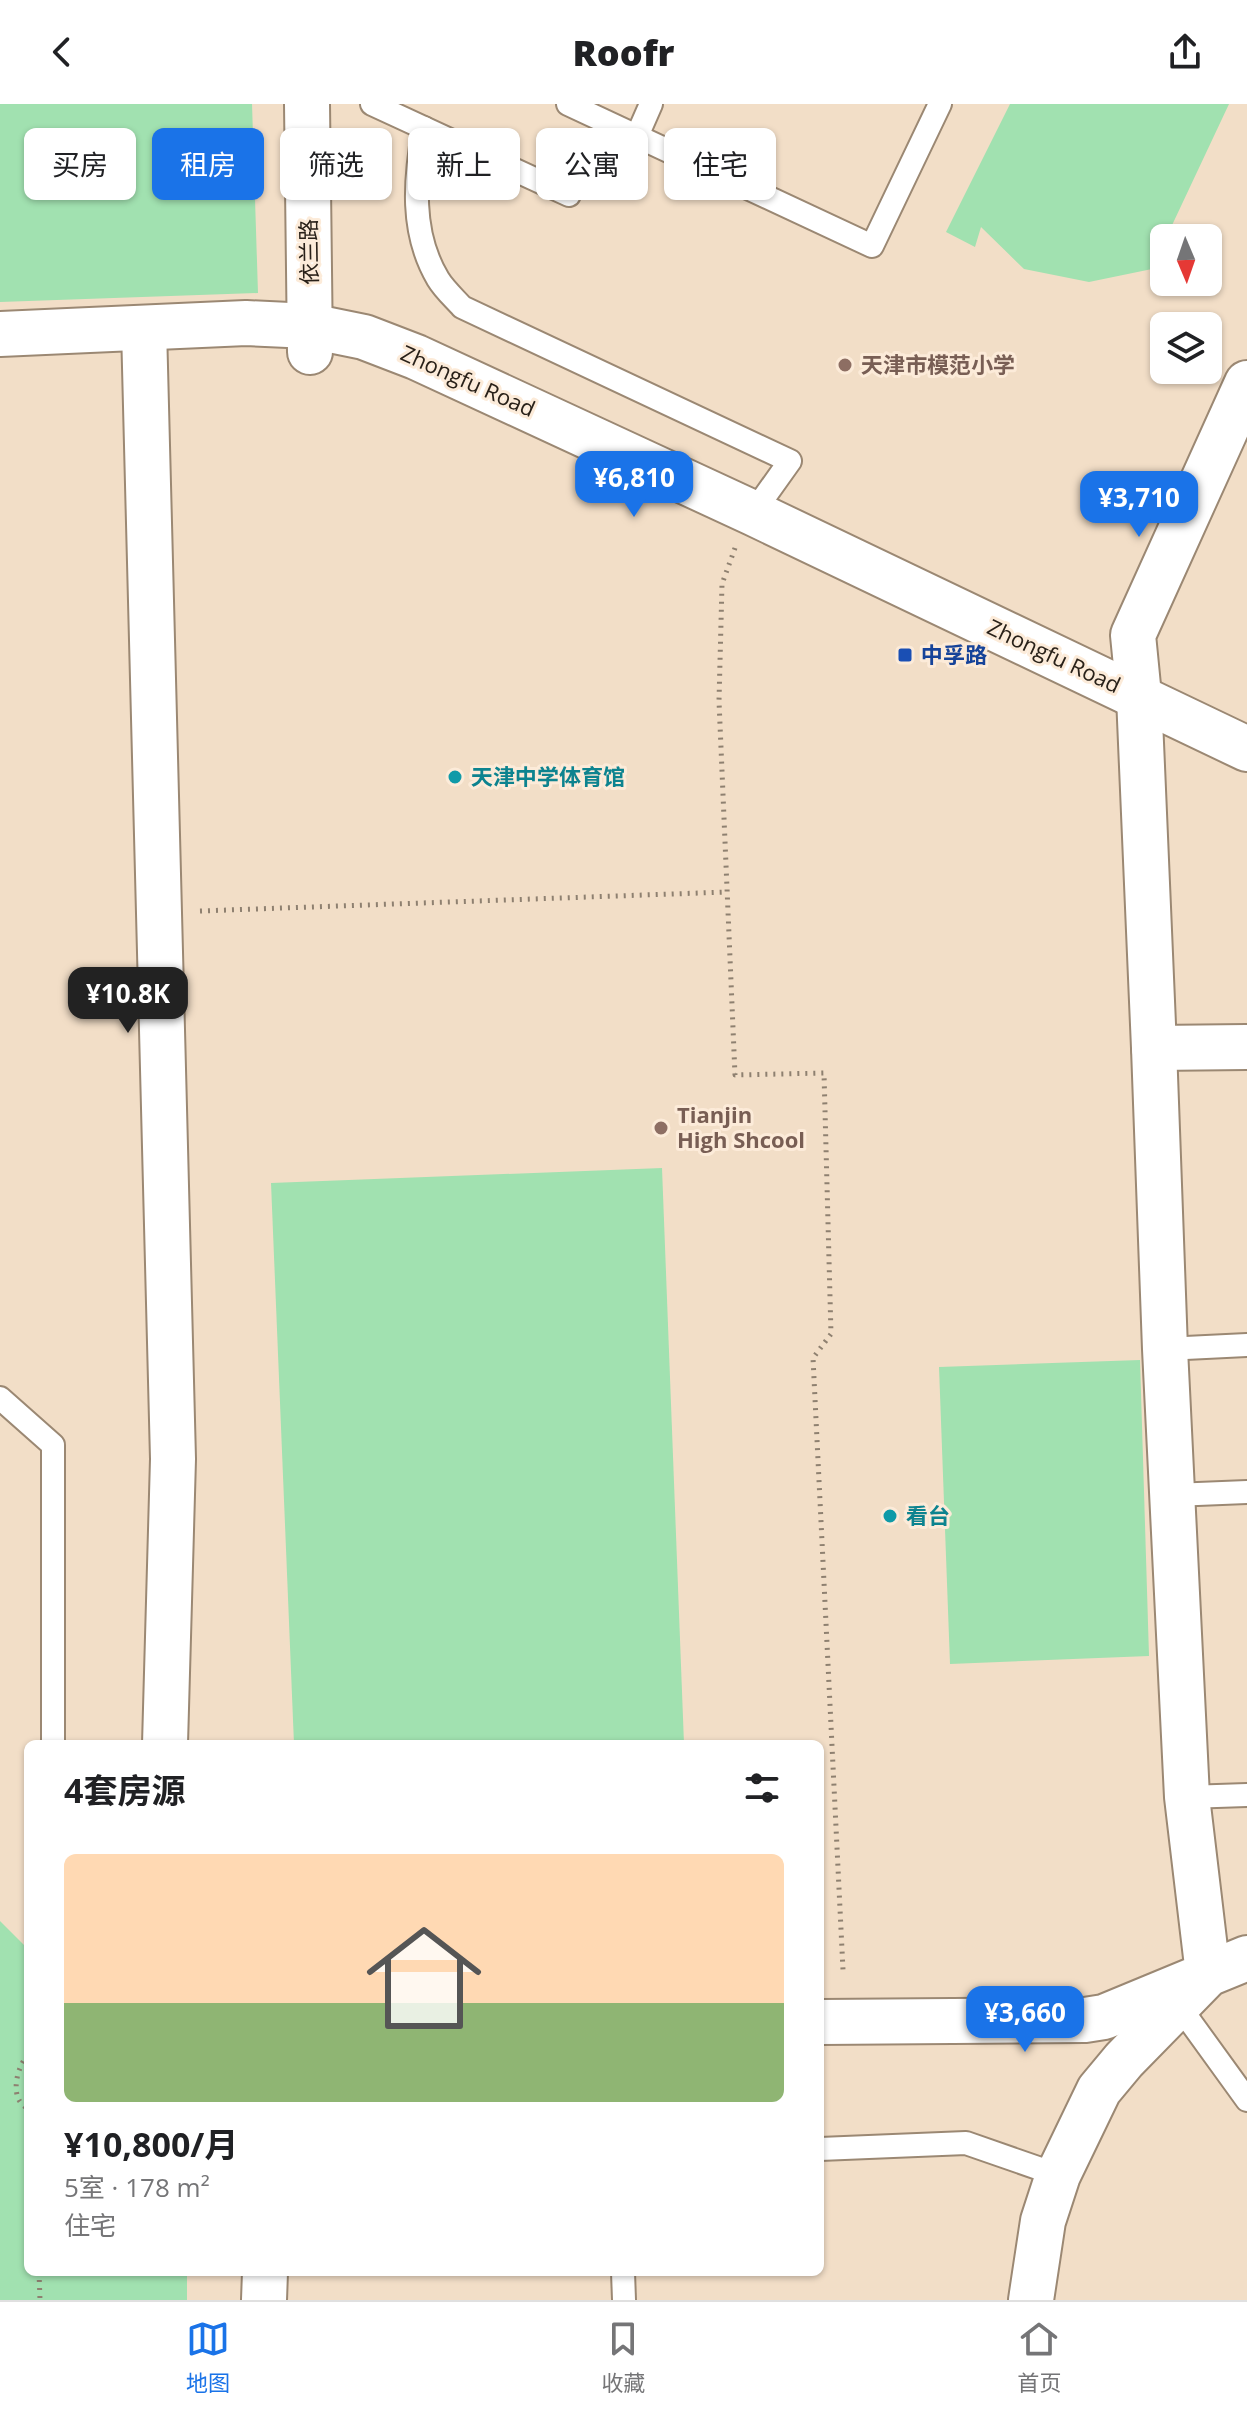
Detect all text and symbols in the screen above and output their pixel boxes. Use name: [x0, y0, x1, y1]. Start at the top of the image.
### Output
text: Roofr: [572, 28, 675, 77]
icon: back: [40, 30, 84, 74]
icon: share: [1163, 30, 1207, 74]
chip: 买房: [24, 128, 136, 200]
chip: 租房: [152, 128, 264, 200]
chip: 筛选: [280, 128, 392, 200]
chip: 新上: [408, 128, 520, 200]
chip: 公寓: [536, 128, 648, 200]
chip: 住宅: [664, 128, 776, 200]
street label: 依兰路: [292, 219, 324, 285]
north arrow: [1150, 224, 1222, 296]
map controls: [1150, 224, 1222, 384]
button: layers: [1150, 312, 1222, 384]
street label: Zhongfu Road: [397, 337, 540, 423]
place label: 天津市模范小学: [861, 349, 1015, 379]
marker: 天津市模范小学: [836, 356, 854, 374]
pin: ¥6,810: [569, 451, 699, 519]
text: ¥6,810: [593, 459, 675, 495]
pin: ¥3,710: [1074, 471, 1204, 539]
text: ¥3,710: [1098, 479, 1180, 515]
street label: Zhongfu Road: [983, 611, 1126, 699]
place label: 中孚路: [921, 639, 987, 669]
marker: 中孚路: [896, 646, 914, 664]
place label: 天津中学体育馆: [471, 761, 625, 791]
marker: 天津中学体育馆: [446, 768, 464, 786]
pin: ¥10.8K: [63, 967, 193, 1035]
text: ¥10.8K: [86, 975, 170, 1011]
place label: Tianjin High Shcool: [677, 1099, 805, 1154]
marker: Tianjin High Shcool: [652, 1119, 670, 1137]
place label: 看台: [906, 1500, 950, 1530]
marker: 看台: [881, 1507, 899, 1525]
icon: filters: [740, 1766, 784, 1810]
text: 4套房源: [64, 1767, 185, 1813]
icon: home: [352, 1906, 496, 2050]
pin: ¥3,660: [960, 1986, 1090, 2054]
text: ¥3,660: [984, 1994, 1066, 2030]
text: ¥10,800/月: [64, 2121, 238, 2167]
text: 5室 · 178 m²: [64, 2169, 210, 2205]
text: 住宅: [64, 2207, 116, 2243]
tab: 地图: [186, 2317, 230, 2397]
tab: 收藏: [601, 2317, 645, 2397]
tab: 首页: [1017, 2317, 1061, 2397]

